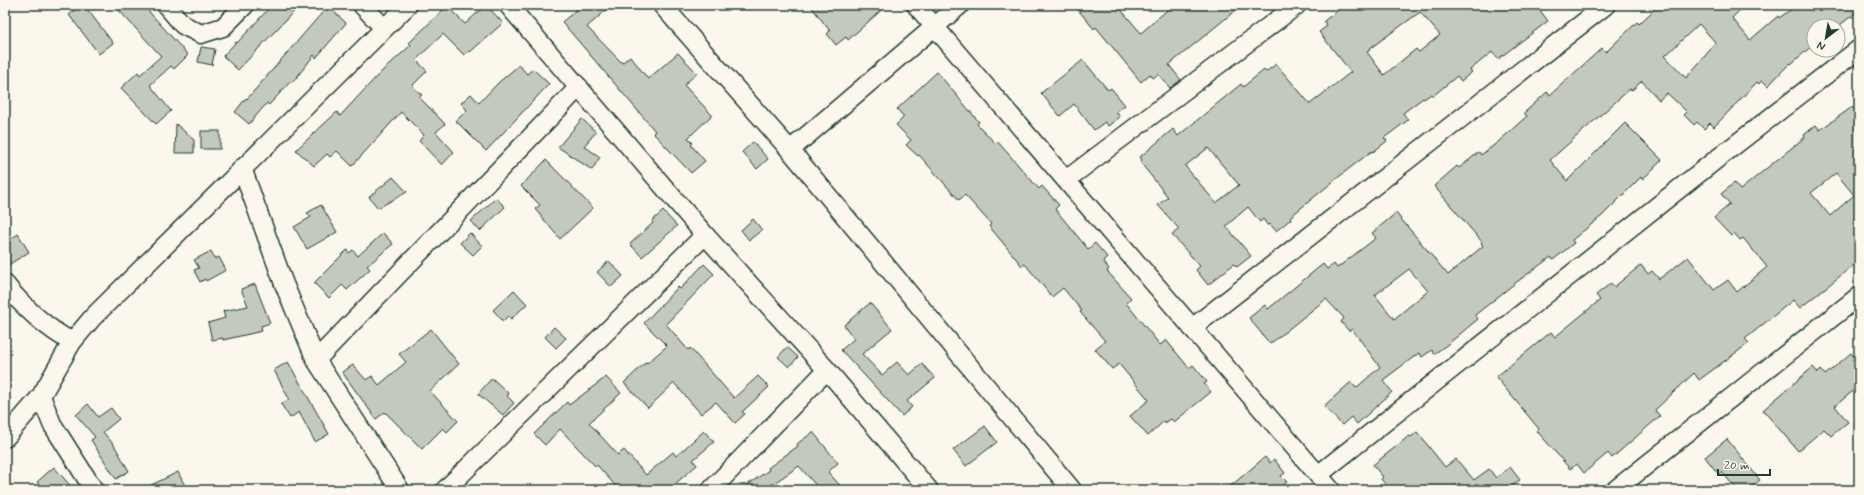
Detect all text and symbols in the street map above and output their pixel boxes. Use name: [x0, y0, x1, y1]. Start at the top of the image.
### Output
north arrow: [1806, 18, 1846, 58]
text: N: [1815, 38, 1828, 54]
scale bar: [1718, 451, 1770, 477]
text: 20 m: [1724, 458, 1750, 474]

